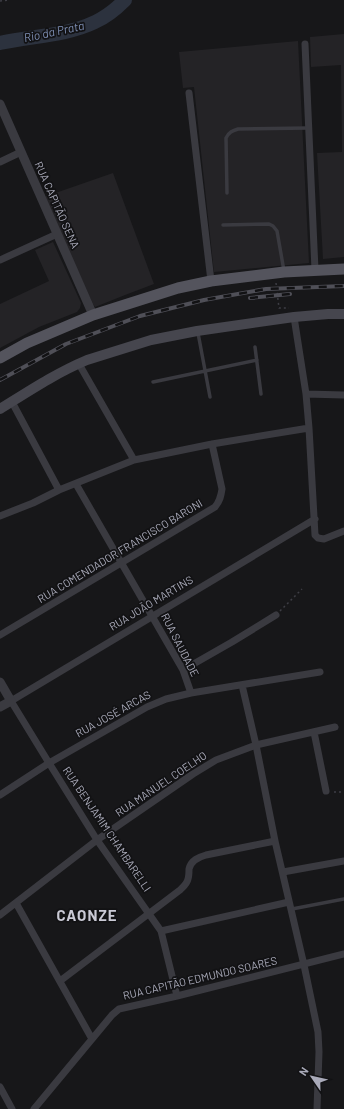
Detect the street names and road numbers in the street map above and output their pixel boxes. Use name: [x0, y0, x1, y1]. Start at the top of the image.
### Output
street label: RUA CAPITÃO SENA: [32, 159, 83, 251]
street label: RUA COMENDADOR FRANCISCO BARONI: [35, 496, 205, 605]
street label: RUA JOÃO MARTINS: [106, 572, 195, 633]
street label: RUA SAUDADE: [159, 611, 202, 679]
street label: RUA JOSÉ ARCAS: [73, 688, 153, 740]
street label: RUA MANUEL COELHO: [113, 748, 209, 819]
street label: RUA BENJAMIM CHAMBARELLI: [61, 764, 154, 894]
street label: RUA CAPITÃO EDMUNDO SOARES: [122, 953, 278, 1002]

